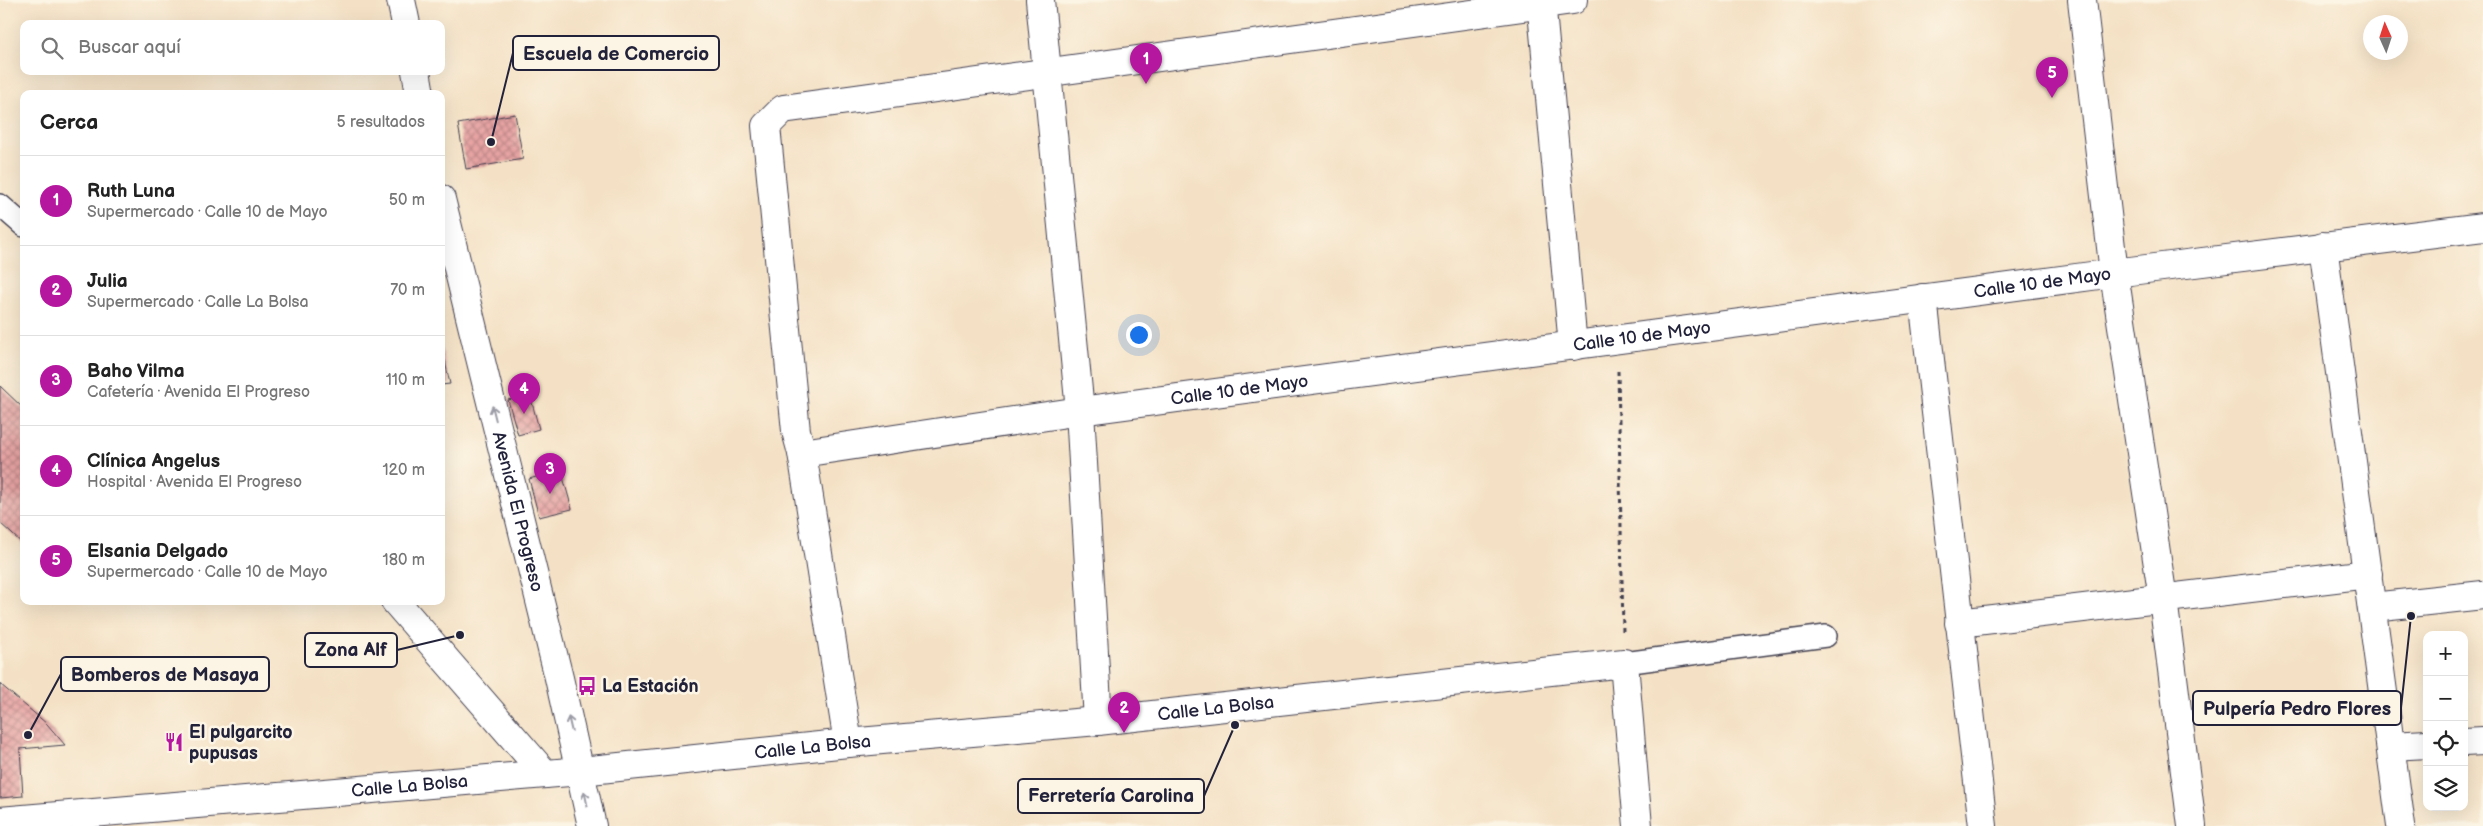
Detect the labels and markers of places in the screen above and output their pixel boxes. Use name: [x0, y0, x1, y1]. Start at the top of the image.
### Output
callout: Escuela de Comercio: [513, 36, 719, 70]
pin: 1: [1130, 43, 1162, 84]
pin: 5: [2036, 57, 2068, 98]
pin: 4: [508, 373, 540, 414]
pin: 3: [534, 453, 566, 494]
callout: Zona Alf: [305, 633, 397, 667]
callout: Bomberos de Masaya: [61, 657, 269, 691]
bus stop icon: La Estación: [576, 675, 598, 697]
place label: La Estación: [602, 676, 698, 697]
callout: Pulpería Pedro Flores: [2193, 691, 2401, 725]
pin: 2: [1108, 692, 1140, 733]
place label: El pulgarcito pupusas: [189, 722, 293, 764]
restaurant icon: El pulgarcito pupusas: [163, 731, 185, 753]
callout: Ferretería Carolina: [1018, 779, 1204, 813]

